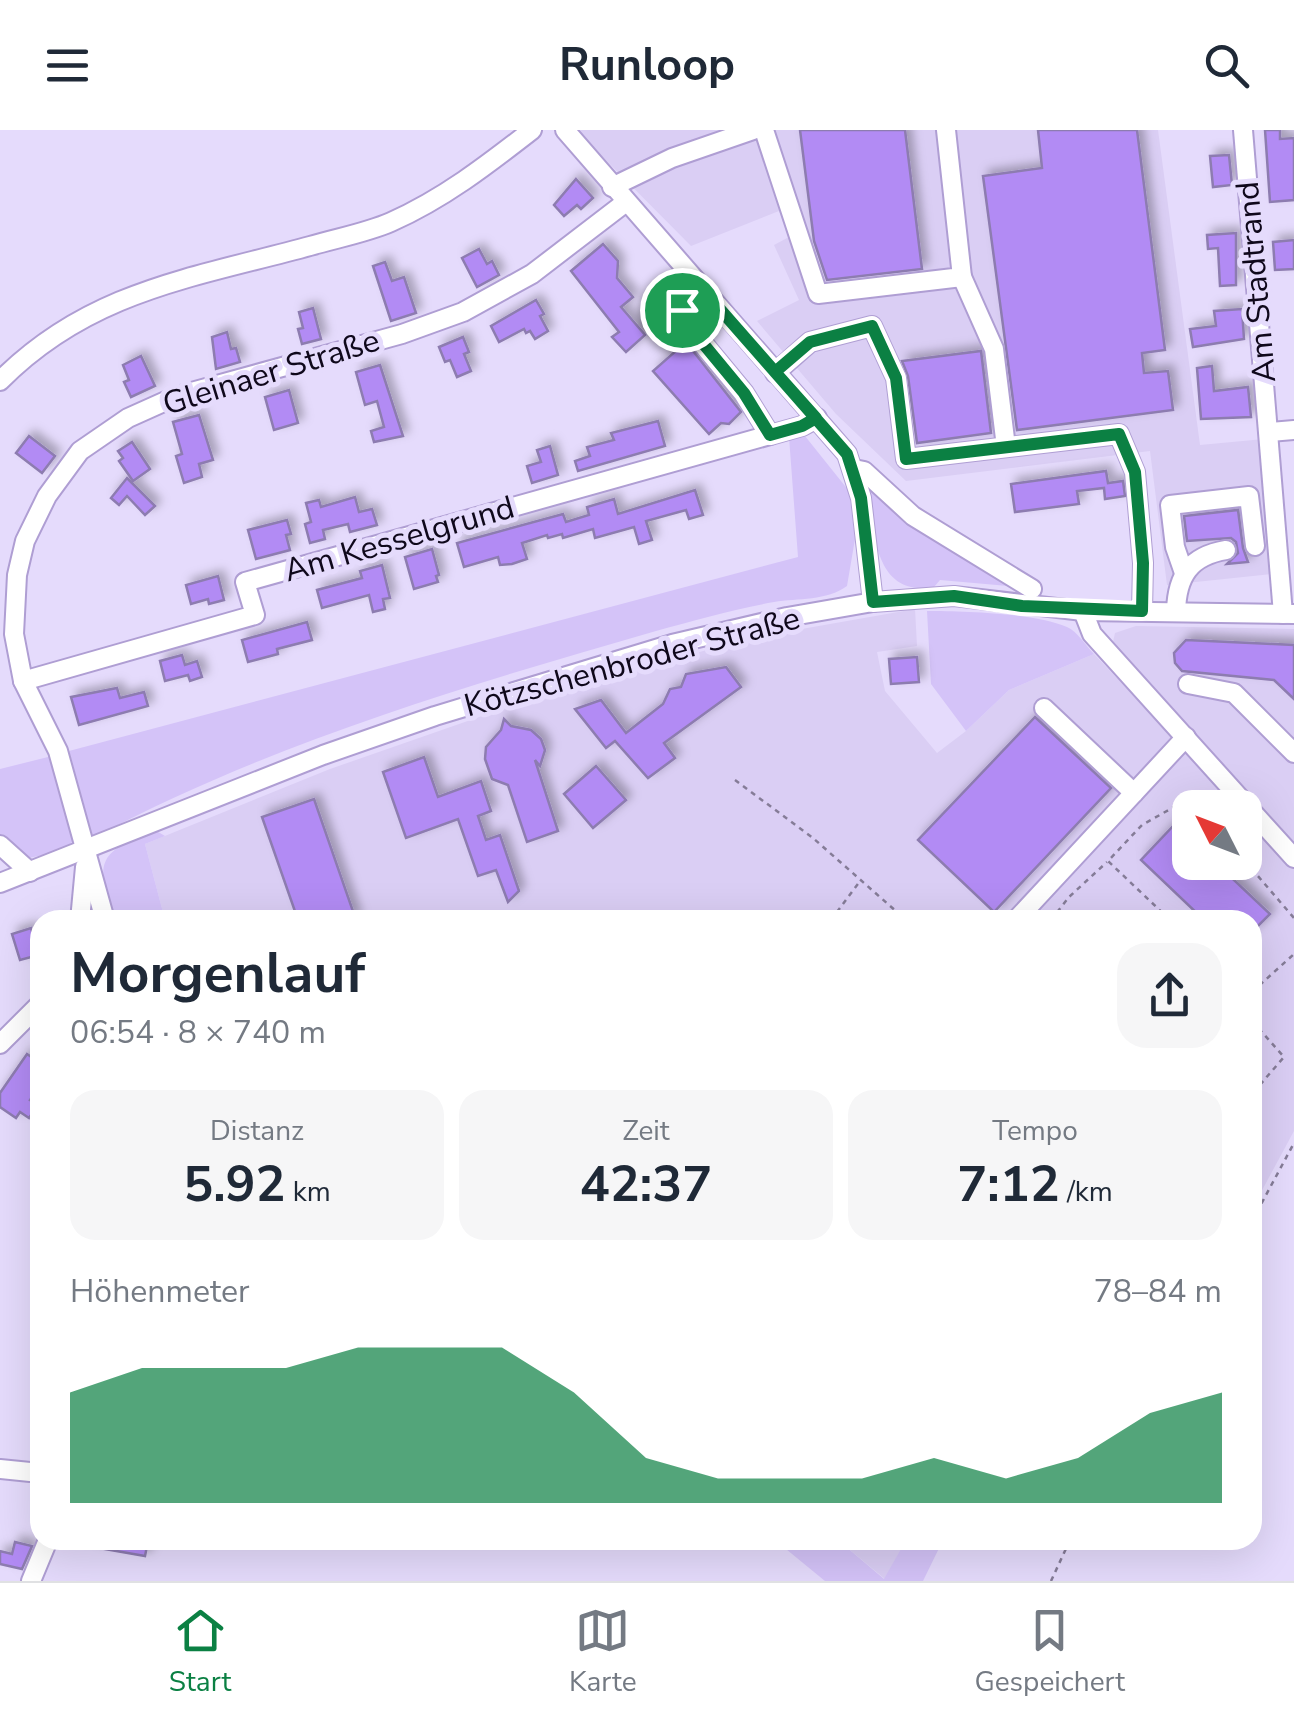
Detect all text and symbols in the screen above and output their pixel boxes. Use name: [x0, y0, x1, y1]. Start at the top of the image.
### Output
text: Runloop: [559, 35, 735, 96]
icon: menu: [40, 38, 95, 93]
icon: search: [1199, 38, 1254, 93]
street label: Am Stadtrand: [1226, 180, 1286, 384]
pin: [640, 268, 725, 353]
icon: arrive: [655, 283, 710, 338]
street label: Gleinaer Straße: [157, 319, 385, 425]
street label: Am Kesselgrund: [279, 486, 519, 592]
street label: Kötzschenbroder Straße: [460, 597, 804, 727]
north arrow: [1172, 790, 1262, 880]
map controls: [1172, 790, 1262, 880]
text: Morgenlauf: [70, 936, 365, 1011]
button: share: [1117, 943, 1222, 1048]
text: 06:54 · 8 × 740 m: [70, 1011, 326, 1054]
text: Distanz: [210, 1112, 304, 1150]
text: Zeit: [622, 1112, 670, 1150]
text: Tempo: [992, 1112, 1078, 1150]
text: 5.92: [183, 1150, 286, 1219]
text: 42:37: [580, 1150, 712, 1219]
text: 7:12: [957, 1150, 1060, 1219]
text: km: [286, 1173, 331, 1211]
text: /km: [1060, 1173, 1113, 1211]
text: Höhenmeter: [70, 1270, 249, 1313]
text: 78–84 m: [1094, 1270, 1222, 1313]
tab: Start: [169, 1603, 231, 1701]
tab: Karte: [569, 1603, 637, 1701]
tab: Gespeichert: [974, 1603, 1125, 1701]

